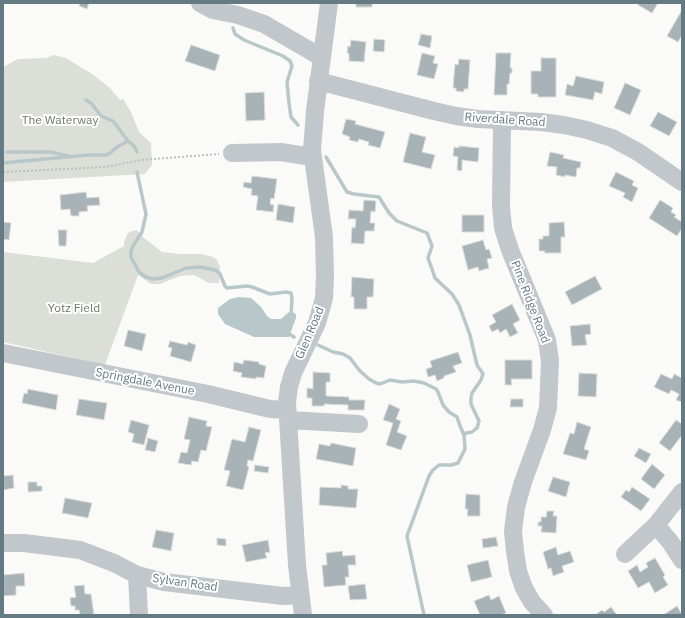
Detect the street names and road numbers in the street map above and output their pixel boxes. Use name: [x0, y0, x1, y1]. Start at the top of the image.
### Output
street label: Riverdale Road: [464, 110, 546, 130]
street label: Pine Ridge Road: [508, 259, 552, 345]
street label: Glen Road: [293, 305, 327, 361]
street label: Springdale Avenue: [94, 365, 196, 399]
street label: Sylvan Road: [152, 571, 218, 595]

